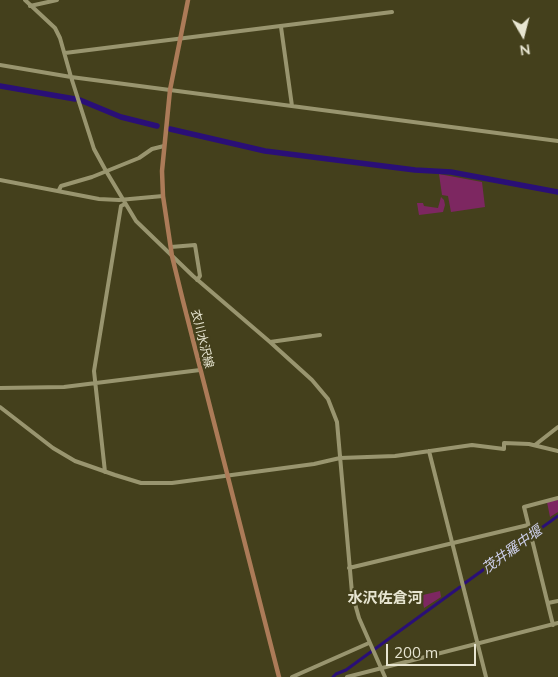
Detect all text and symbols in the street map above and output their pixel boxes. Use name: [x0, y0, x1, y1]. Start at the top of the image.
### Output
north arrow: [498, 10, 548, 60]
text: N: [519, 40, 532, 60]
street label: 衣川水沢線: [188, 308, 216, 370]
water label: 茂井羅中堰: [479, 523, 545, 577]
district label: 水沢佐倉河: [348, 589, 422, 607]
scale bar: [388, 634, 478, 666]
text: 200 m: [394, 643, 438, 662]

